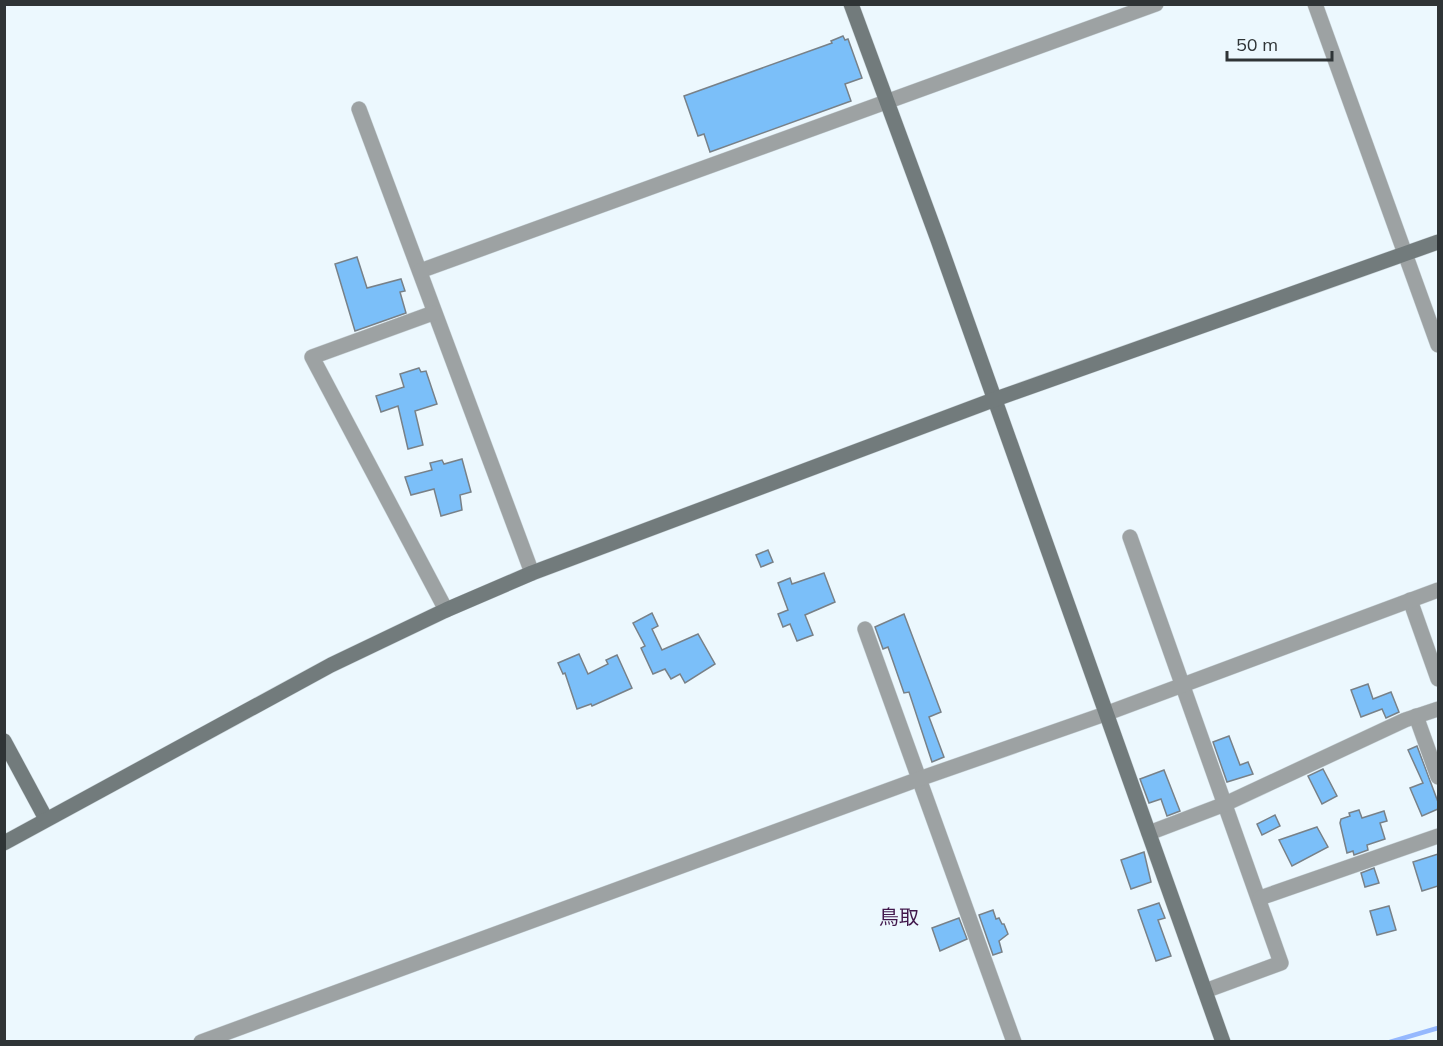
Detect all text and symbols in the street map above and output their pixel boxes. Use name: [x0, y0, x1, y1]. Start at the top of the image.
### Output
scale bar: [1227, 24, 1332, 62]
text: 50 m: [1236, 33, 1278, 56]
district label: 鳥取: [879, 904, 919, 929]

